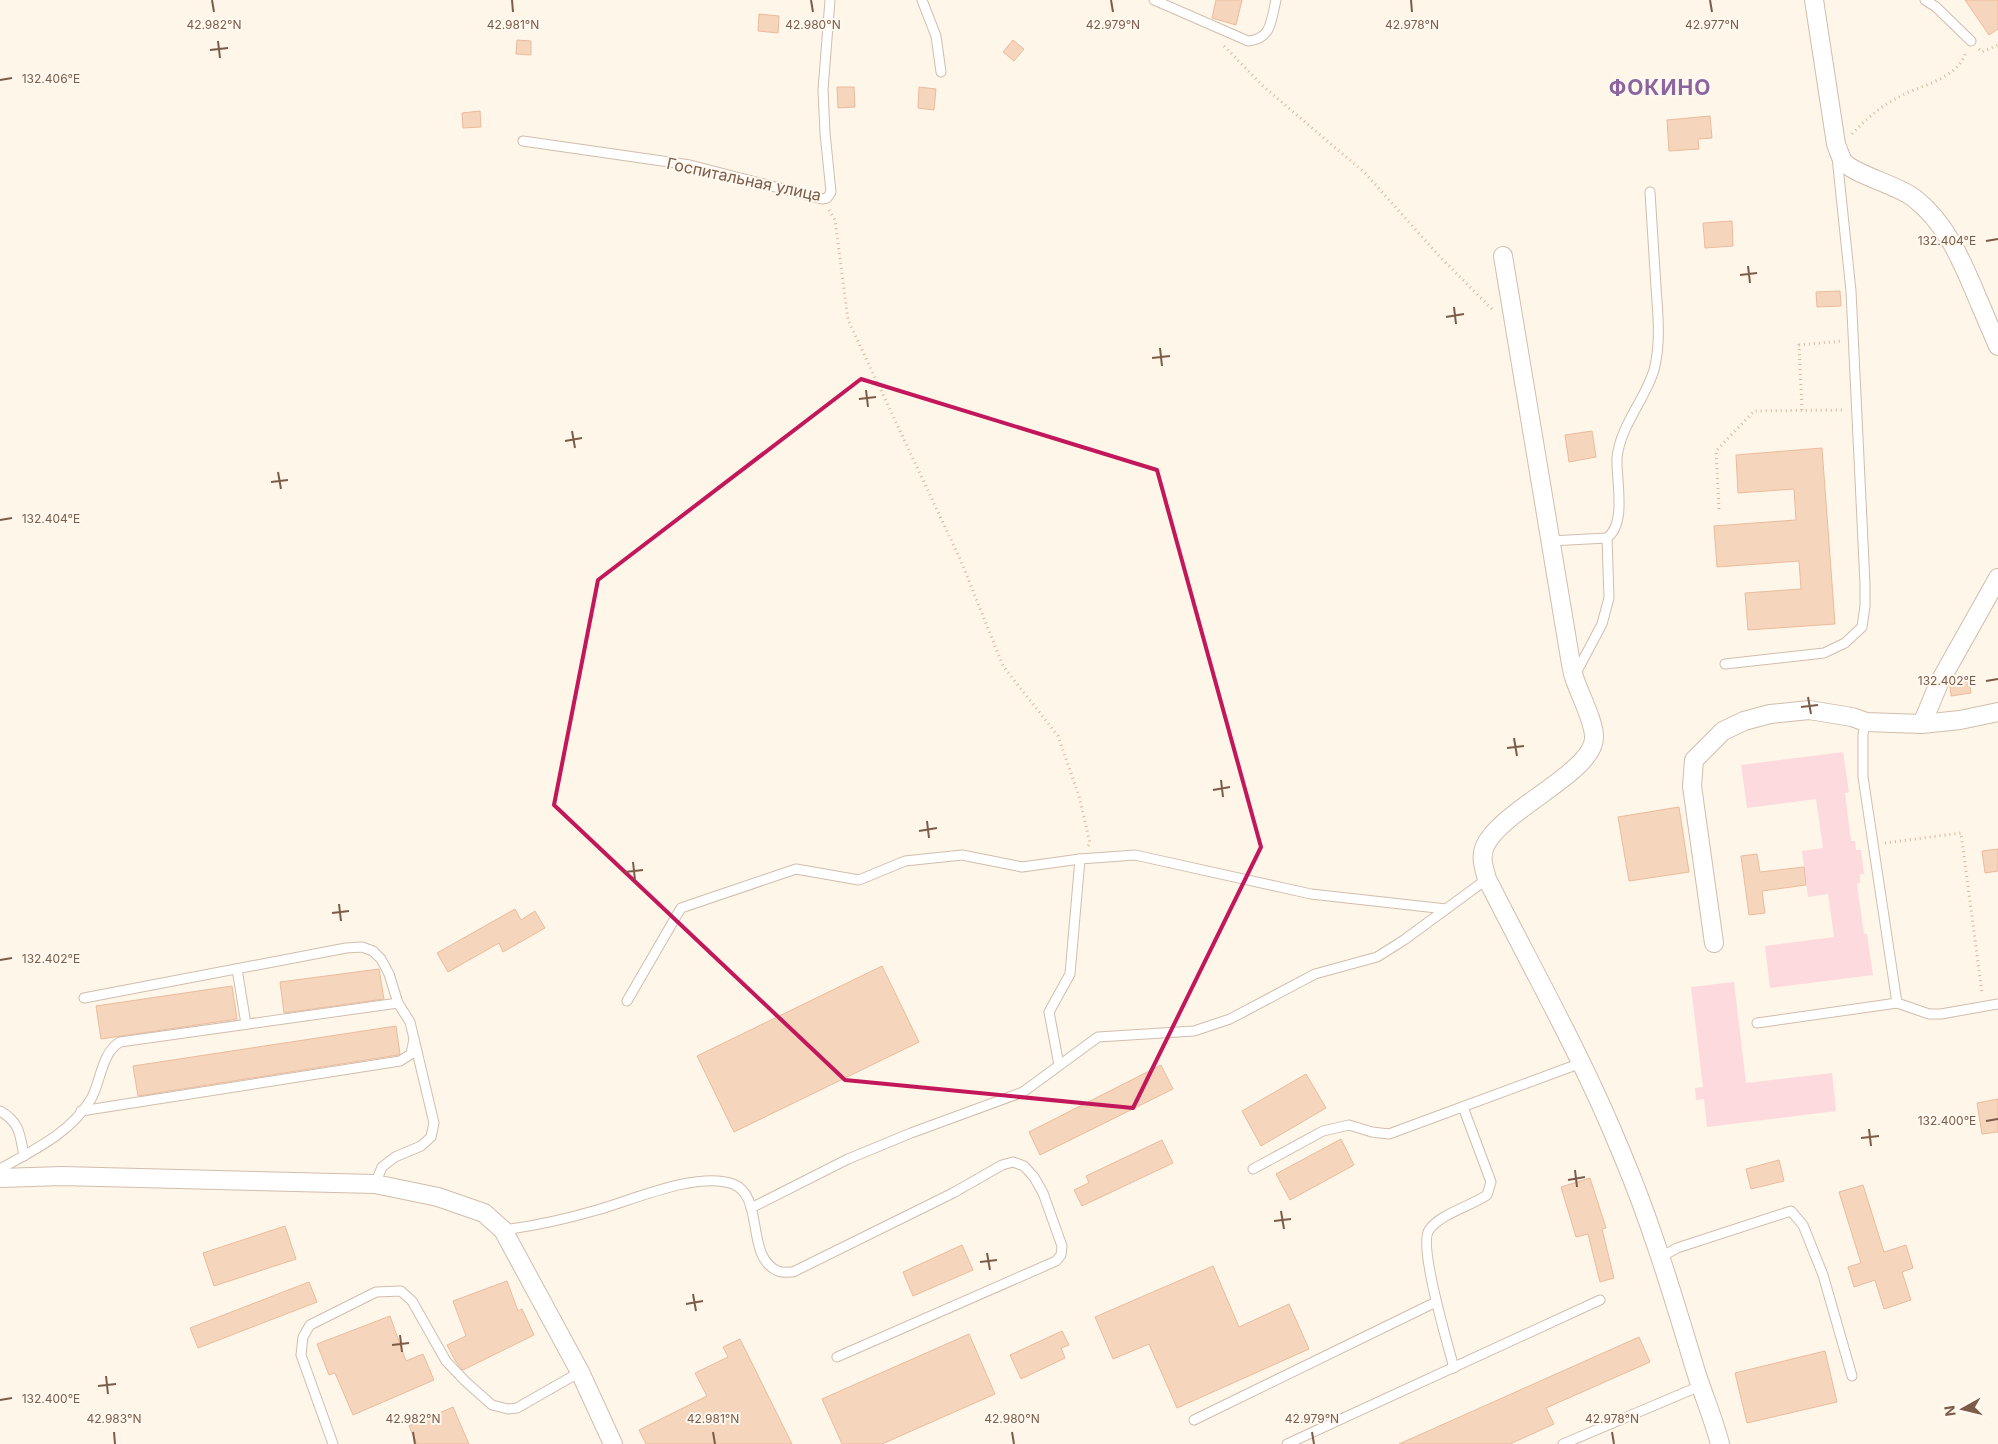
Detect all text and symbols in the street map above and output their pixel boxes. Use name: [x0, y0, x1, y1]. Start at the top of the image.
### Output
text: 42.982°N: [186, 17, 242, 32]
text: 42.981°N: [487, 17, 539, 32]
text: 42.980°N: [785, 17, 841, 32]
text: 42.979°N: [1086, 17, 1140, 32]
text: 42.978°N: [1385, 17, 1439, 32]
text: 42.977°N: [1685, 17, 1739, 32]
text: 132.406°E: [22, 71, 80, 86]
district label: ФОКИНО: [1609, 75, 1711, 100]
street label: Госпитальная улица: [665, 153, 823, 205]
text: 132.404°E: [1918, 233, 1976, 248]
text: 132.404°E: [22, 511, 80, 526]
text: 132.402°E: [1918, 673, 1976, 688]
text: 132.402°E: [22, 951, 80, 966]
text: 132.400°E: [1918, 1113, 1976, 1128]
north arrow: [1938, 1384, 1988, 1434]
text: 132.400°E: [22, 1391, 80, 1406]
text: N: [1940, 1404, 1959, 1417]
text: 42.983°N: [86, 1411, 142, 1426]
text: 42.982°N: [385, 1411, 441, 1426]
text: 42.981°N: [687, 1411, 739, 1426]
text: 42.980°N: [984, 1411, 1040, 1426]
text: 42.979°N: [1285, 1411, 1339, 1426]
text: 42.978°N: [1585, 1411, 1639, 1426]

